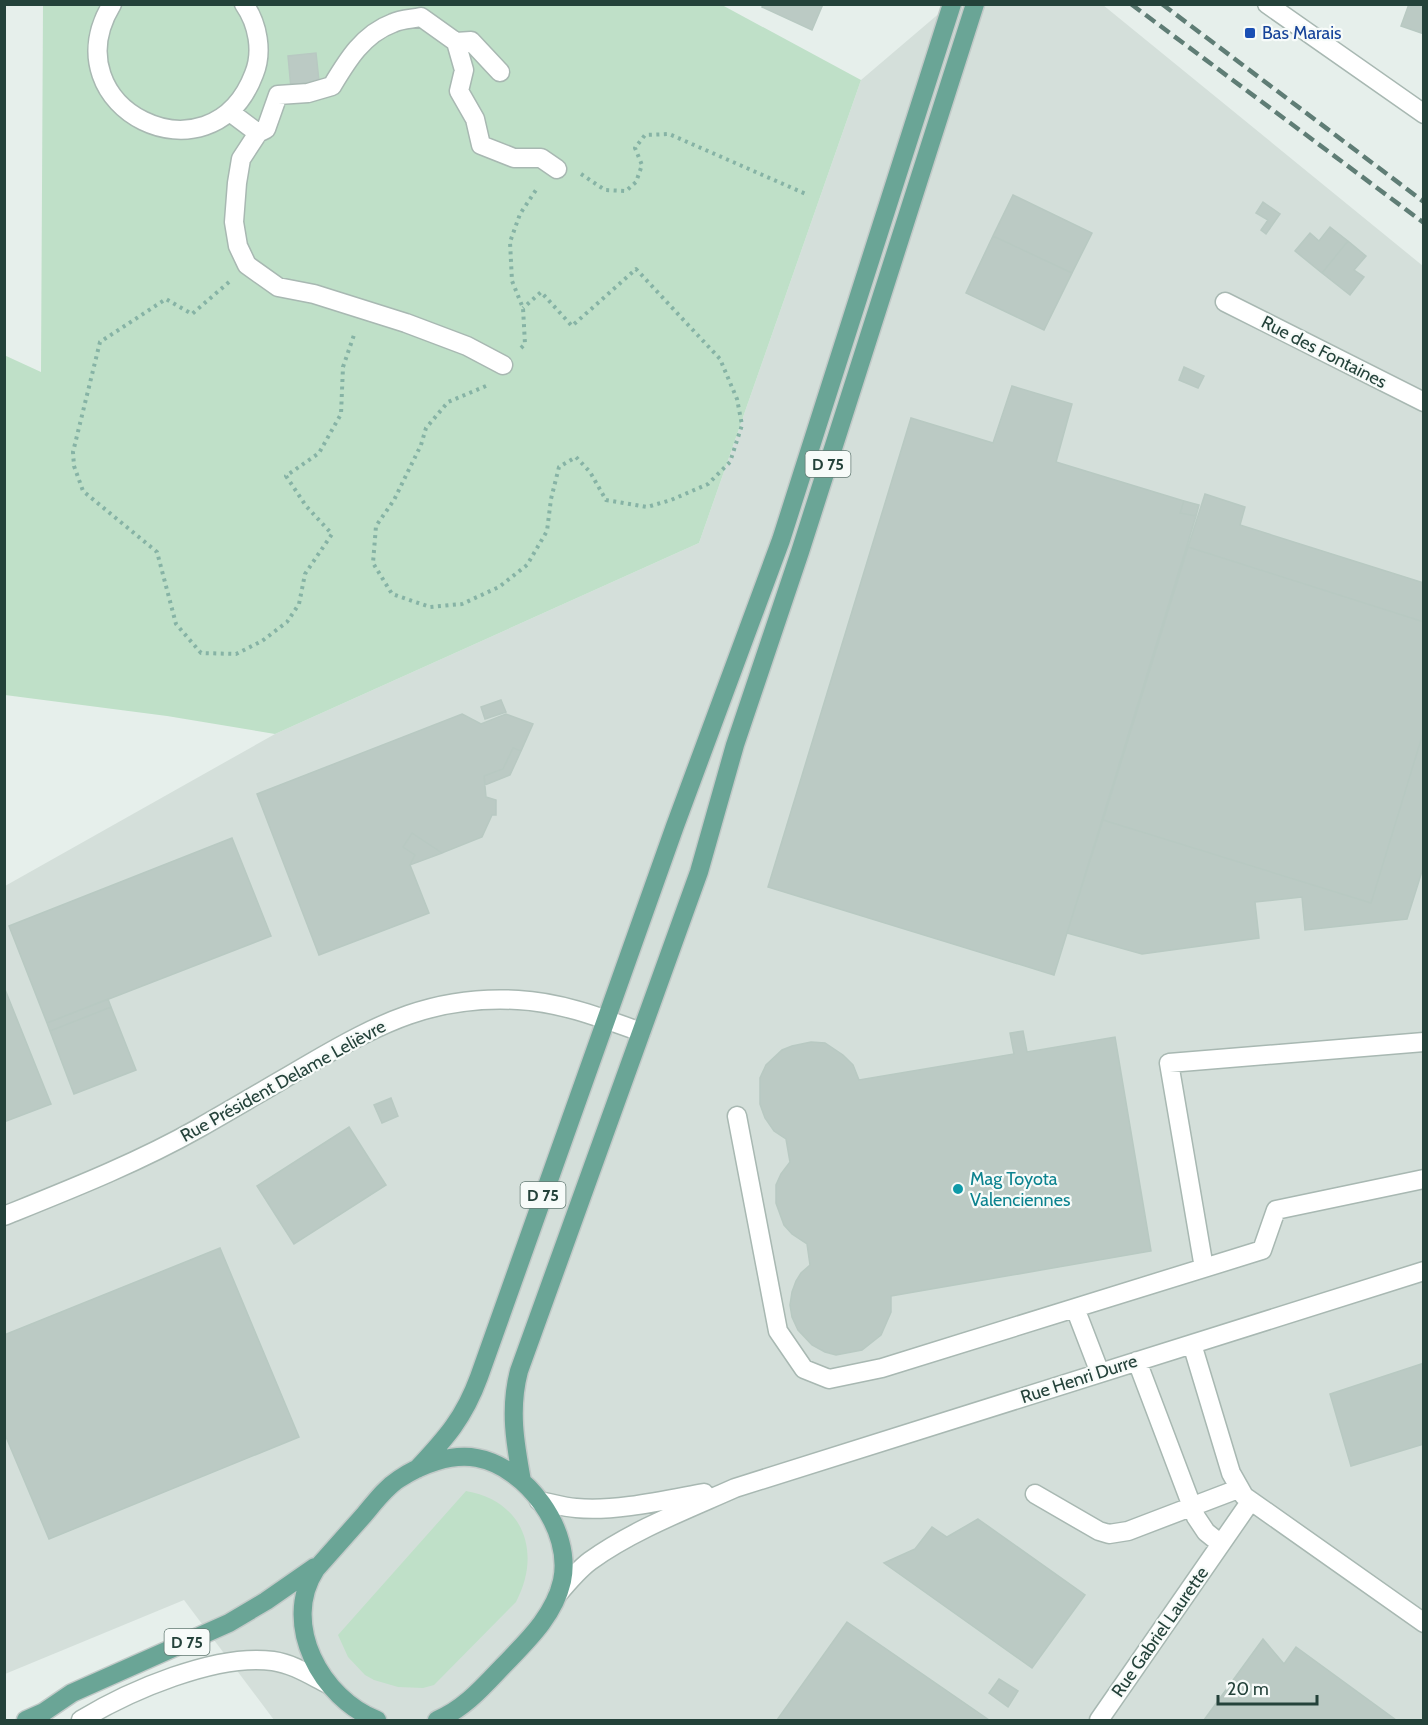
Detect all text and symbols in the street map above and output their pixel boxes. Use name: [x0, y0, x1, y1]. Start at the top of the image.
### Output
place label: Bas Marais: [1262, 22, 1342, 44]
marker: Bas Marais: [1243, 26, 1257, 40]
street label: Rue des Fontaines: [1258, 311, 1390, 393]
road number: D 75: [806, 451, 850, 477]
street label: Rue Président Delame Lelièvre: [176, 1015, 390, 1147]
place label: Mag Toyota Valenciennes: [970, 1168, 1070, 1211]
road number: D 75: [520, 1182, 566, 1208]
marker: Mag Toyota Valenciennes: [951, 1182, 965, 1196]
street label: Rue Henri Durre: [1018, 1350, 1140, 1408]
street label: Rue Gabriel Laurette: [1107, 1563, 1213, 1701]
road number: D 75: [164, 1629, 210, 1655]
scale bar: [1218, 1668, 1317, 1706]
text: 20 m: [1227, 1678, 1269, 1700]

